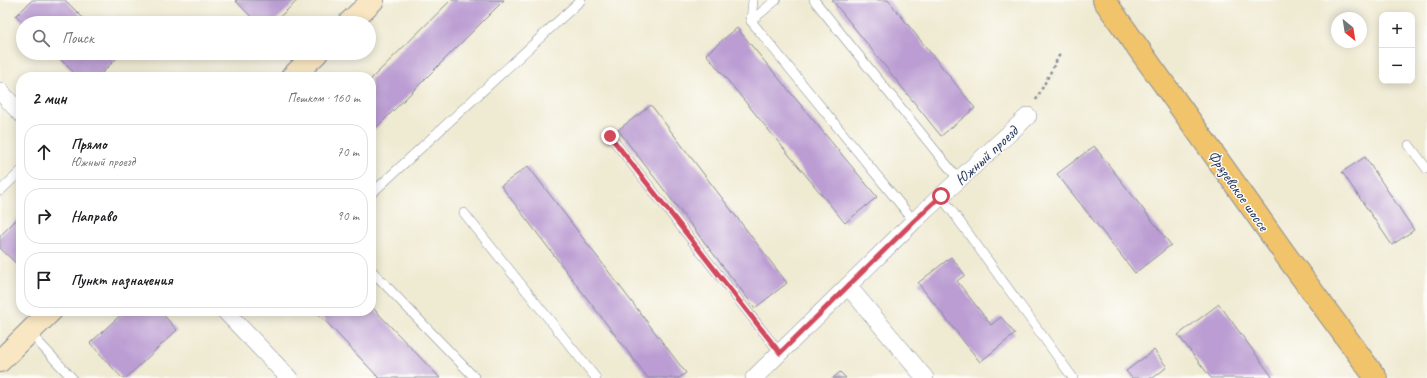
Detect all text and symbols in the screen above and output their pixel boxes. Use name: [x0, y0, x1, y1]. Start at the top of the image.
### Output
north arrow: [1331, 12, 1367, 48]
map controls: [1379, 12, 1415, 84]
button: +: [1379, 12, 1415, 48]
search box: [16, 16, 376, 60]
icon: search: [30, 27, 52, 49]
text: Поиск: [62, 29, 94, 48]
button: −: [1379, 48, 1415, 84]
text: 2 мин: [32, 88, 67, 109]
text: Пешком · 160 m: [287, 90, 360, 106]
street label: Южный проезд: [951, 121, 1023, 190]
route end: [601, 127, 619, 145]
text: Прямо: [71, 135, 107, 154]
icon: ahead: [33, 141, 55, 163]
text: 70 m: [337, 144, 359, 160]
street label: Фрязевское шоссе: [1203, 146, 1274, 236]
text: Южный проезд: [71, 154, 135, 170]
route start: [932, 187, 950, 205]
icon: right: [33, 205, 55, 227]
text: Направо: [71, 207, 117, 226]
text: 90 m: [337, 208, 359, 224]
icon: arrive: [33, 269, 55, 291]
text: Пункт назначения: [71, 271, 173, 290]

